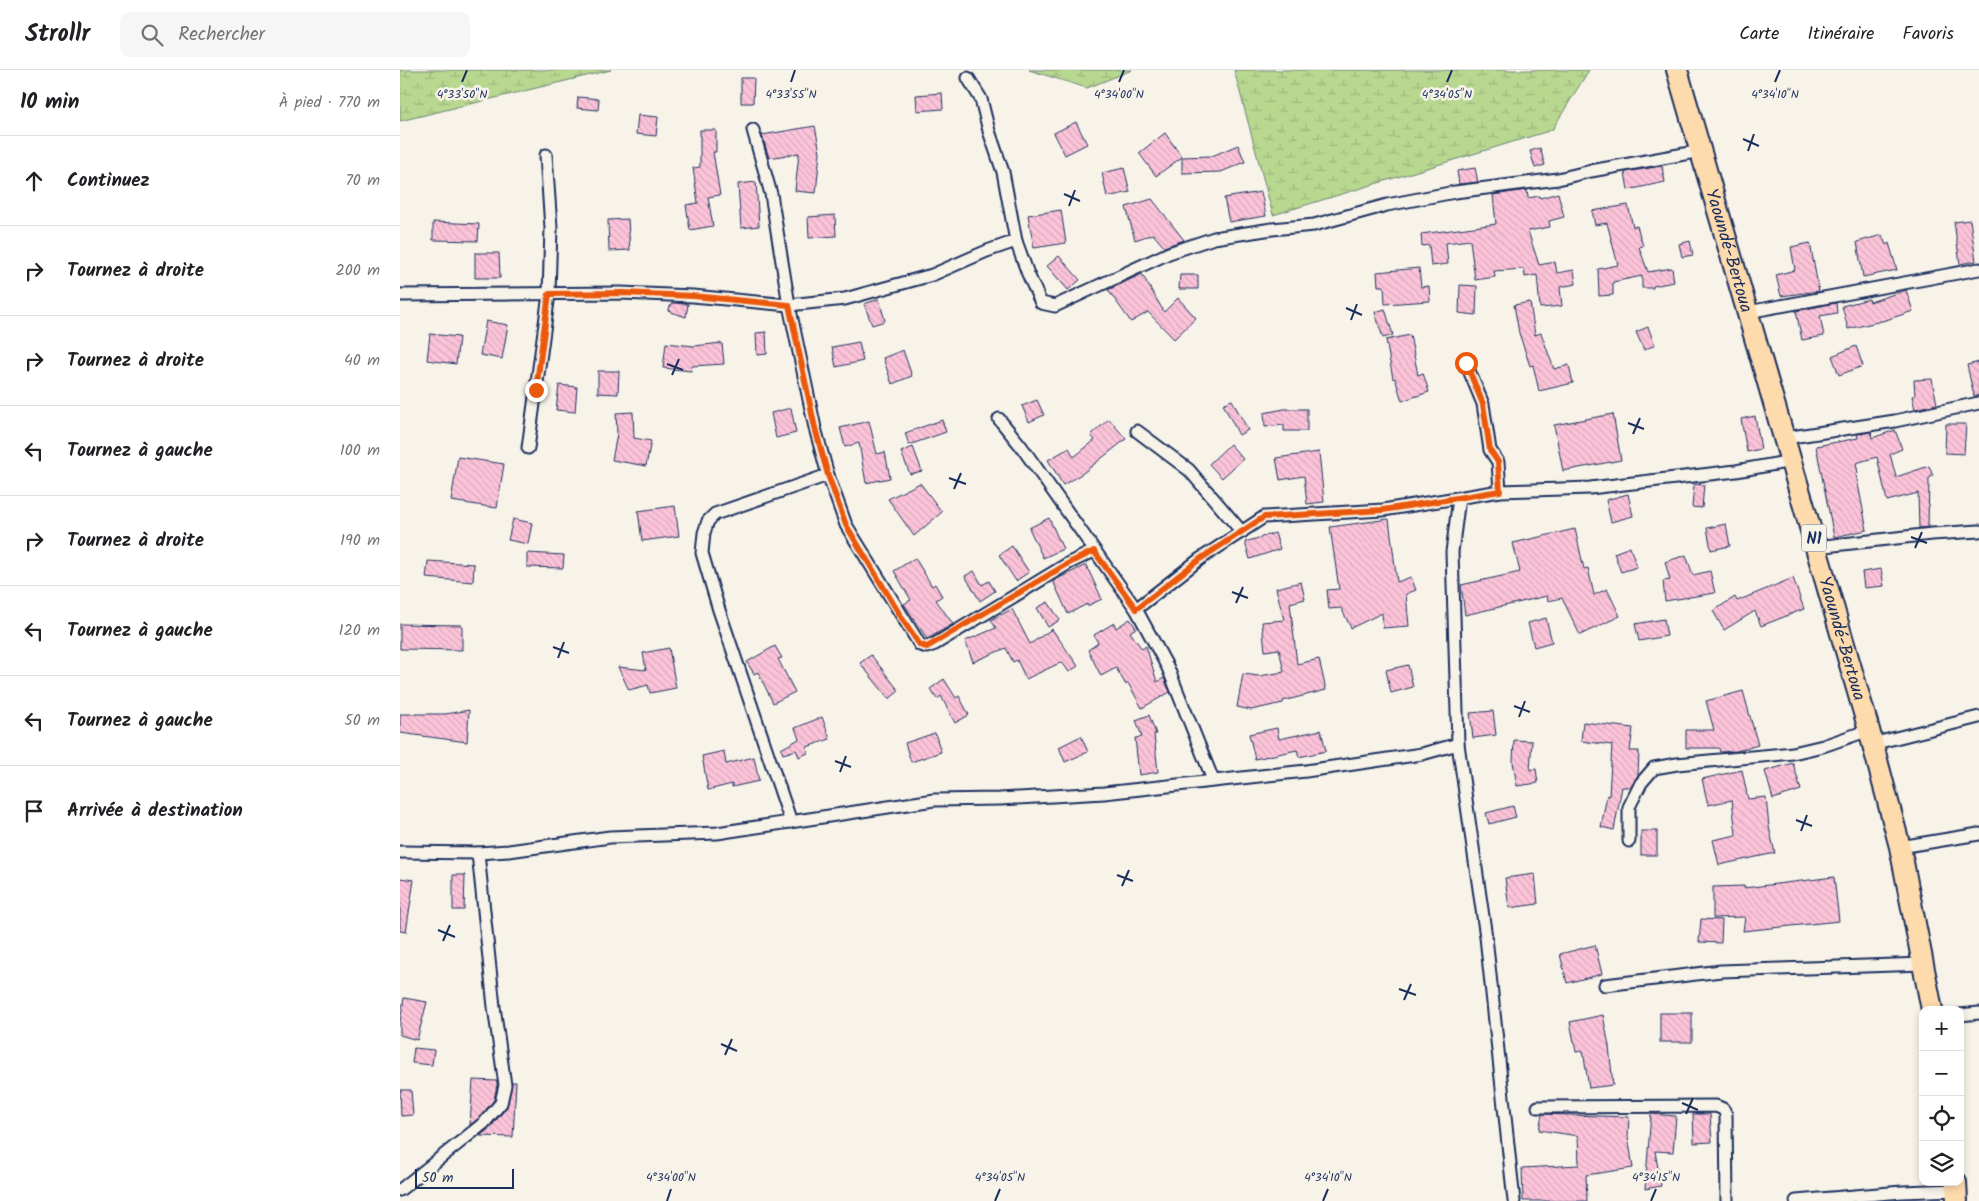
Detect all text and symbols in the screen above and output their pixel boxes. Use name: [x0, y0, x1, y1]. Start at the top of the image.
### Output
search box: [120, 12, 470, 57]
text: Strollr: [25, 15, 90, 54]
text: Rechercher: [178, 20, 265, 50]
text: Carte: [1739, 20, 1779, 49]
text: Itinéraire: [1807, 20, 1874, 49]
text: Favoris: [1902, 20, 1954, 49]
icon: search: [138, 21, 166, 49]
text: 4°33'50"N: [437, 85, 487, 104]
text: 4°33'55"N: [765, 85, 817, 104]
text: 4°34'00"N: [1094, 85, 1144, 104]
text: 4°34'05"N: [1422, 85, 1472, 104]
text: 4°34'10"N: [1751, 85, 1799, 104]
text: 10 min: [20, 86, 80, 119]
text: À pied · 770 m: [279, 90, 380, 115]
text: Continuez: [67, 166, 150, 196]
icon: ahead: [20, 167, 48, 195]
text: 70 m: [345, 168, 380, 193]
street label: Yaoundé-Bertoua: [1696, 185, 1760, 317]
text: Tournez à droite: [67, 256, 204, 286]
icon: right: [20, 257, 48, 285]
text: 200 m: [336, 258, 380, 283]
text: Tournez à droite: [67, 346, 204, 376]
icon: right: [20, 347, 48, 375]
text: 40 m: [344, 348, 380, 373]
route start: [1455, 352, 1478, 375]
route end: [525, 379, 548, 402]
text: Tournez à gauche: [67, 436, 213, 466]
icon: left: [20, 437, 48, 465]
text: 100 m: [340, 438, 380, 463]
road number: N1: [1802, 524, 1826, 552]
text: Tournez à droite: [67, 526, 204, 556]
icon: right: [20, 527, 48, 555]
text: 190 m: [340, 528, 380, 553]
street label: Yaoundé-Bertoua: [1809, 573, 1873, 704]
text: Tournez à gauche: [67, 616, 213, 646]
icon: left: [20, 617, 48, 645]
text: 120 m: [339, 618, 380, 643]
text: Tournez à gauche: [67, 706, 213, 736]
icon: left: [20, 707, 48, 735]
text: 50 m: [344, 708, 380, 733]
text: Arrivée à destination: [67, 796, 243, 826]
icon: arrive: [20, 797, 48, 825]
map controls: [1919, 1006, 1964, 1186]
button: +: [1919, 1006, 1964, 1051]
button: −: [1919, 1051, 1964, 1096]
button: locate: [1919, 1096, 1964, 1141]
button: layers: [1919, 1141, 1964, 1186]
scale bar: [415, 1166, 514, 1189]
text: 50 m: [422, 1167, 453, 1189]
text: 4°34'00"N: [646, 1168, 696, 1187]
text: 4°34'05"N: [975, 1168, 1025, 1187]
text: 4°34'10"N: [1304, 1168, 1352, 1187]
text: 4°34'15"N: [1632, 1168, 1680, 1187]

